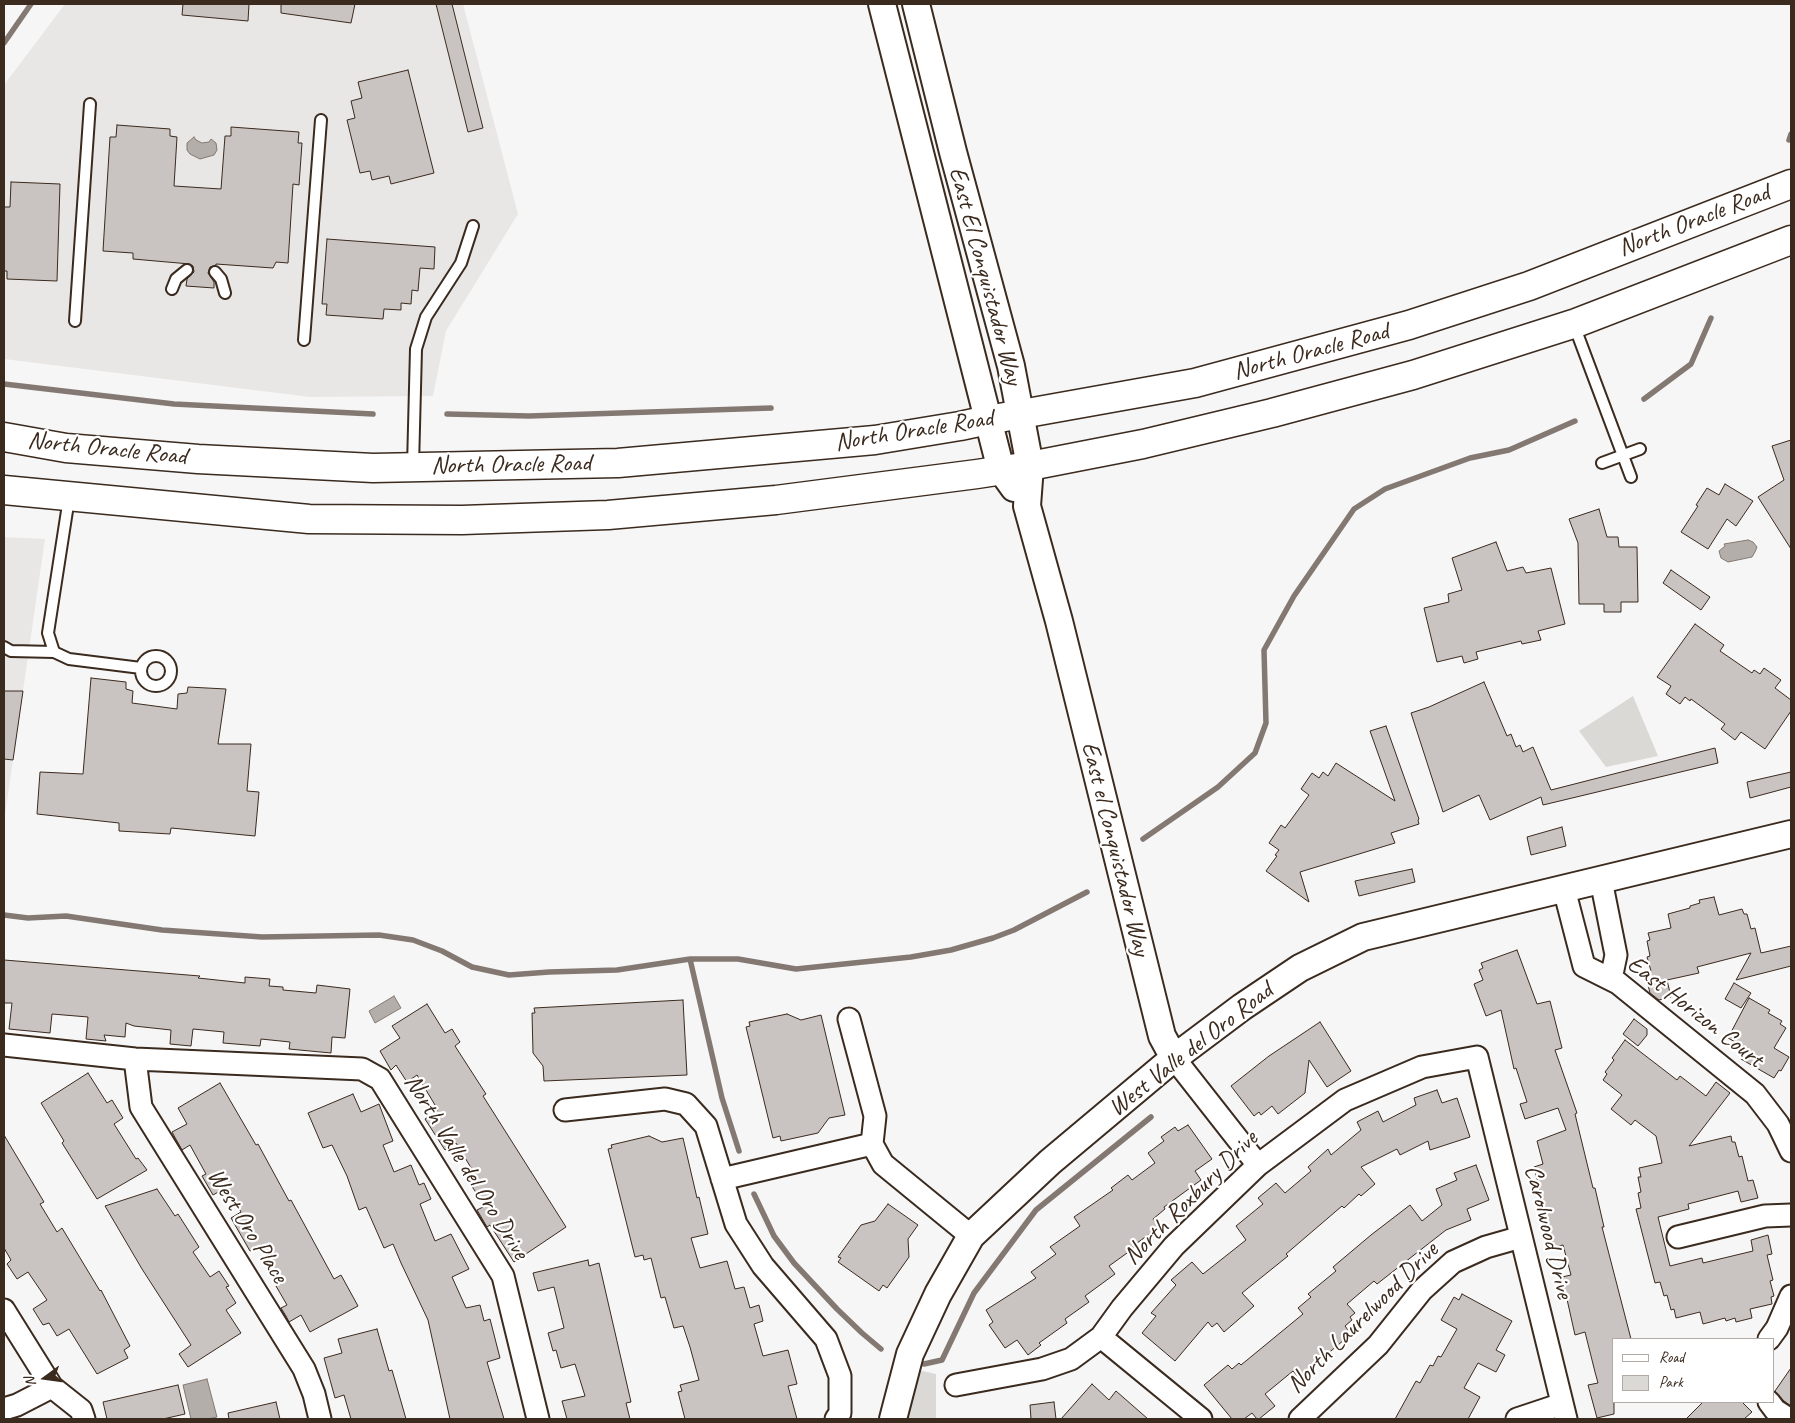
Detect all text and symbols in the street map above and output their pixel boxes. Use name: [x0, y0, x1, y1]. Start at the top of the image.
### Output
street label: East El Conquistador Way: [942, 164, 1028, 388]
street label: North Oracle Road: [1614, 178, 1774, 264]
street label: North Oracle Road: [1230, 317, 1392, 387]
street label: North Oracle Road: [833, 404, 995, 458]
street label: North Oracle Road: [26, 426, 188, 472]
street label: North Oracle Road: [431, 449, 591, 481]
street label: East el Conquistador Way: [1074, 739, 1156, 959]
street label: East Horizon Court: [1621, 949, 1769, 1075]
street label: West Valle del Oro Road: [1103, 977, 1279, 1123]
street label: North Valle del Oro Drive: [397, 1069, 535, 1265]
street label: North Roxbury Drive: [1118, 1125, 1264, 1271]
street label: Carolwood Drive: [1517, 1162, 1579, 1302]
street label: West Oro Place: [200, 1163, 294, 1289]
street label: North Laurelwood Drive: [1281, 1236, 1445, 1400]
legend: [1612, 1338, 1775, 1403]
text: Road: [1659, 1348, 1684, 1367]
north arrow: [20, 1353, 70, 1403]
text: Park: [1659, 1373, 1683, 1392]
text: N: [21, 1375, 39, 1388]

